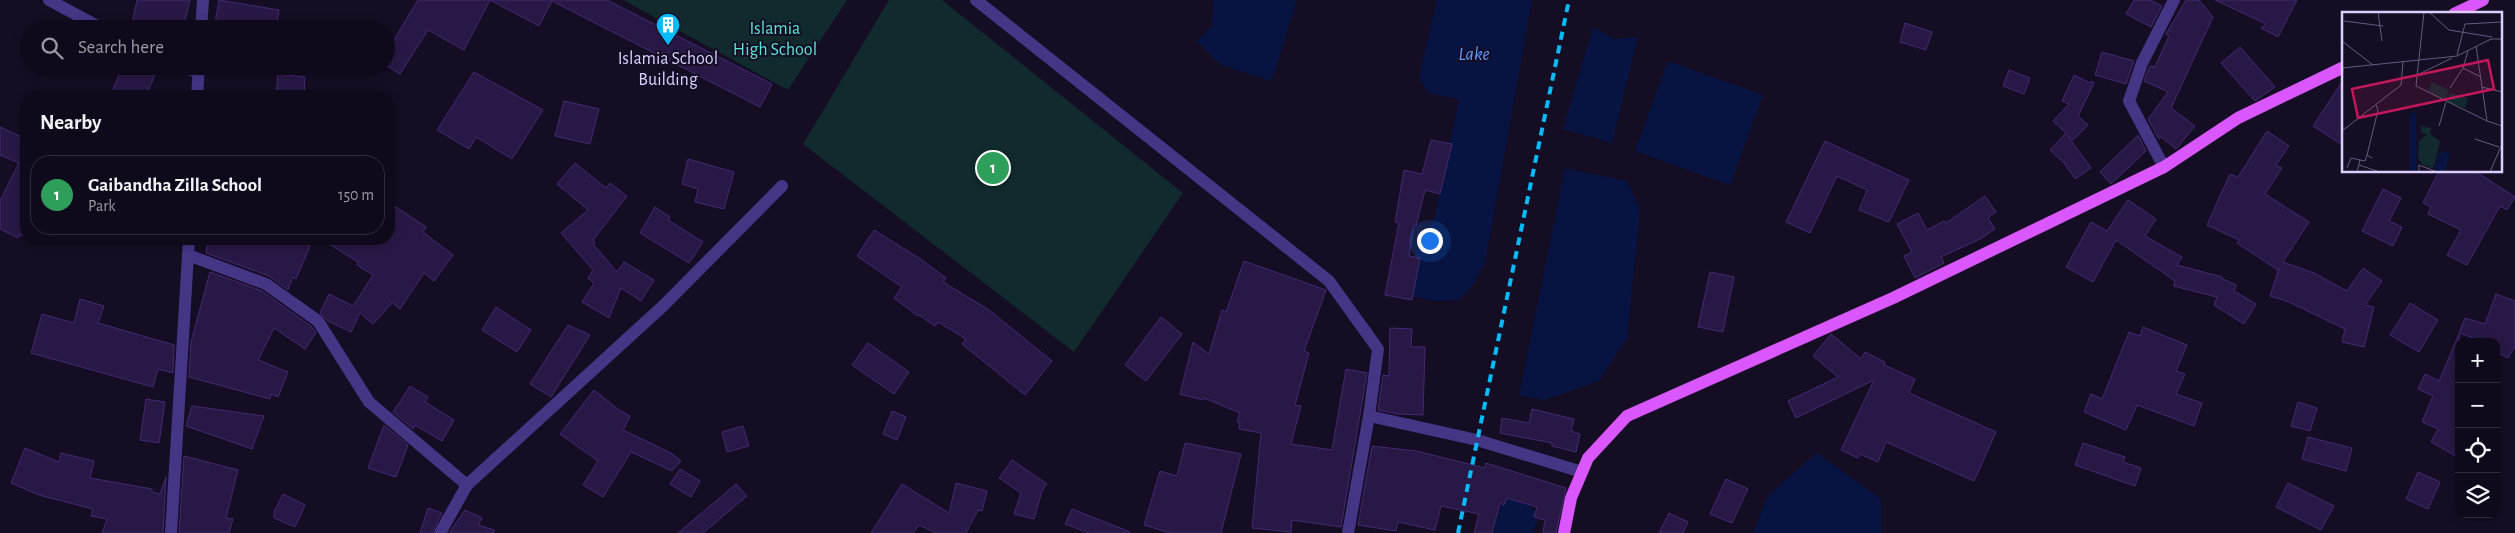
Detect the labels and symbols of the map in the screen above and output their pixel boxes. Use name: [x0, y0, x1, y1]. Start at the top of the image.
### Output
building icon: Islamia School Building: [655, 12, 681, 46]
inset map: [2342, 12, 2502, 172]
park label: Islamia High School: [733, 20, 817, 59]
water label: Lake: [1458, 45, 1490, 64]
place label: Islamia School Building: [618, 50, 718, 89]
pin: 1: [977, 149, 1009, 187]
your location: [1417, 228, 1443, 254]

